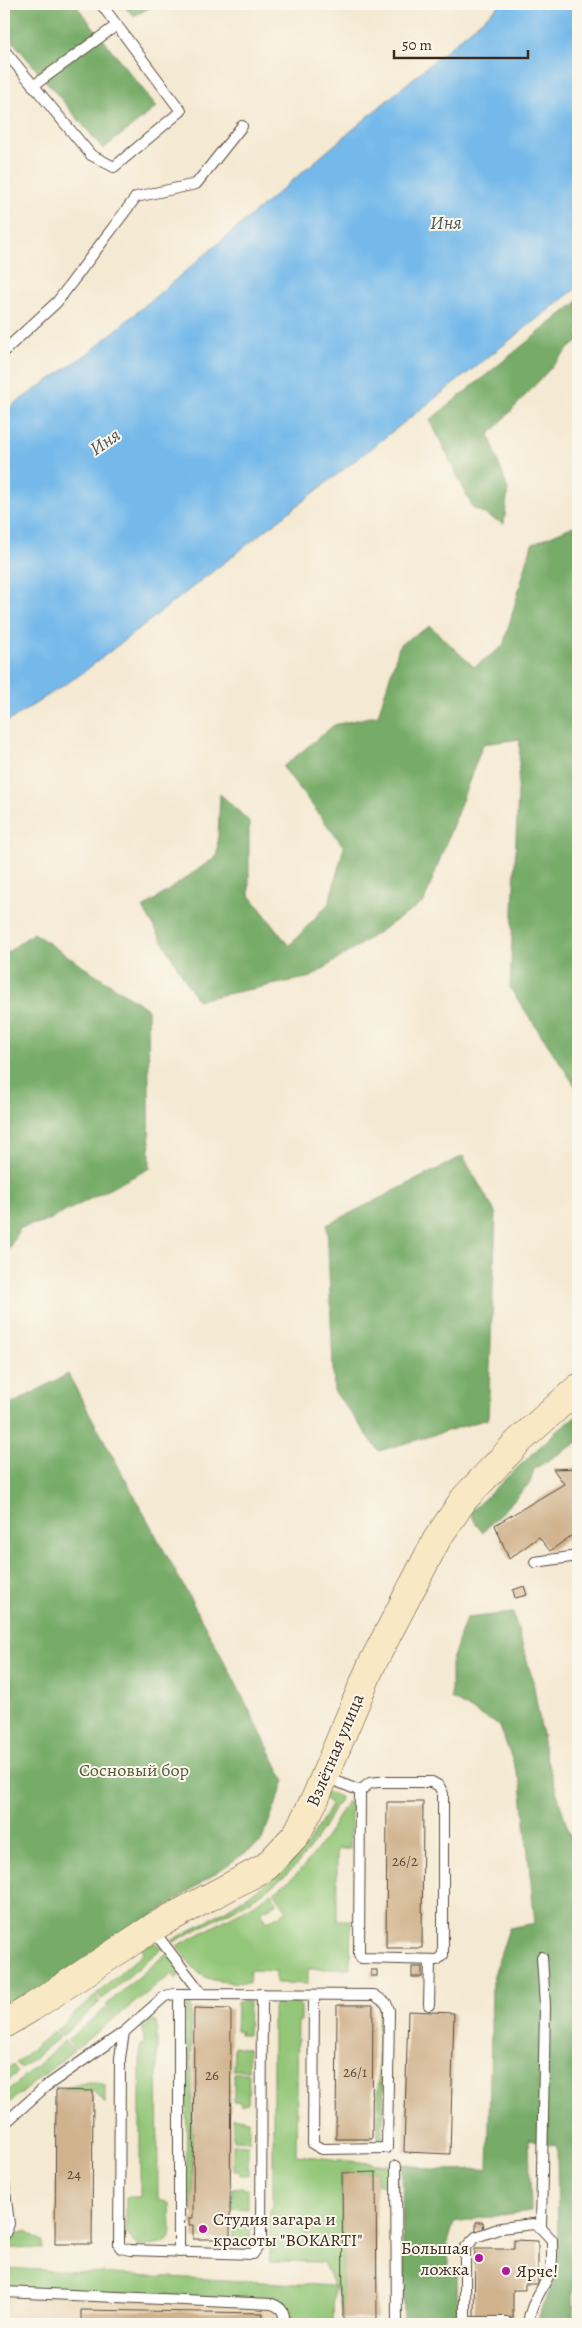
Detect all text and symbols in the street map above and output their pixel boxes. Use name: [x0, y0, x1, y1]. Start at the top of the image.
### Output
scale bar: [394, 28, 528, 60]
text: 50 m: [402, 35, 432, 55]
water label: Иня: [430, 210, 462, 236]
water label: Иня: [84, 422, 126, 462]
street label: Взлётная улица: [300, 1689, 370, 1810]
park label: Сосновый бор: [79, 1758, 189, 1782]
house number: 26/2: [392, 1851, 418, 1871]
house number: 26/1: [343, 2062, 367, 2082]
house number: 26: [205, 2065, 219, 2085]
house number: 24: [67, 2164, 81, 2184]
place label: Студия загара и красоты "BOKARTI": [213, 2207, 363, 2252]
marker: Студия загара и красоты "BOKARTI": [197, 2223, 209, 2235]
place label: Большая ложка: [401, 2236, 470, 2281]
marker: Большая ложка: [473, 2252, 485, 2264]
place label: Ярче!: [516, 2259, 558, 2283]
marker: Ярче!: [500, 2265, 512, 2277]

